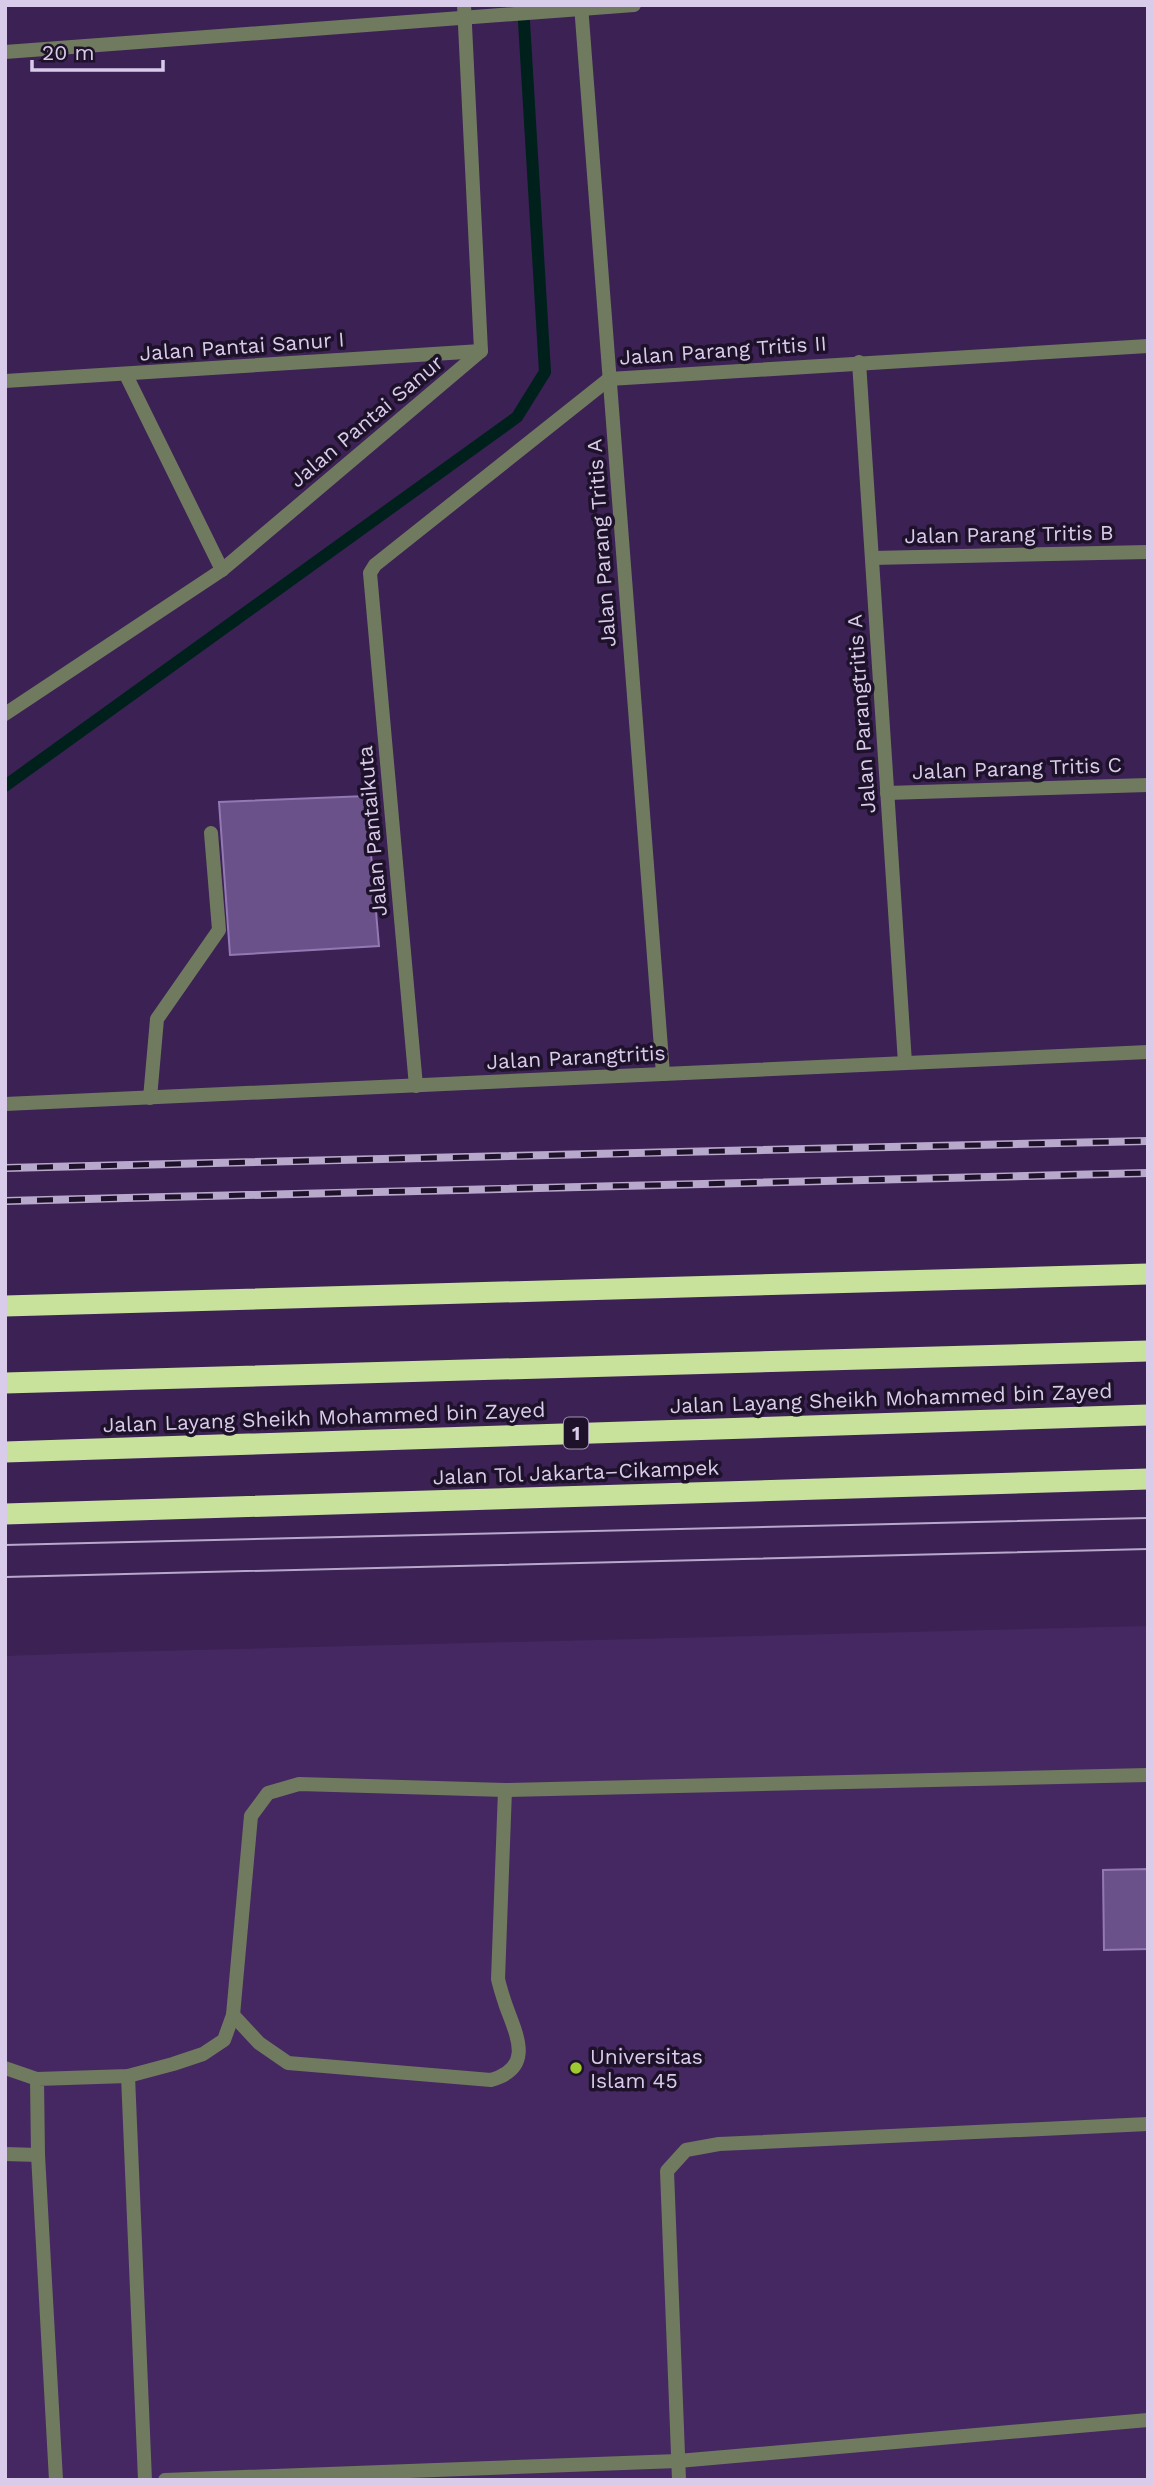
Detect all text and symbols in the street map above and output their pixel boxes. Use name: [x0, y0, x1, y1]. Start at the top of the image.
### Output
scale bar: [32, 28, 163, 72]
text: 20 m: [42, 40, 94, 65]
street label: Jalan Pantai Sanur I: [139, 326, 345, 366]
street label: Jalan Parang Tritis II: [618, 330, 828, 370]
street label: Jalan Pantai Sanur: [284, 349, 448, 492]
street label: Jalan Parang Tritis A: [581, 438, 621, 648]
street label: Jalan Parang Tritis B: [904, 520, 1114, 548]
street label: Jalan Parangtritis A: [842, 613, 880, 814]
street label: Jalan Pantaikuta: [352, 745, 392, 917]
street label: Jalan Parang Tritis C: [912, 752, 1122, 784]
street label: Jalan Parangtritis: [486, 1040, 666, 1074]
street label: Jalan Layang Sheikh Mohammed bin Zayed: [669, 1378, 1113, 1418]
street label: Jalan Layang Sheikh Mohammed bin Zayed: [102, 1397, 546, 1437]
road number: 1: [564, 1418, 588, 1448]
street label: Jalan Tol Jakarta–Cikampek: [432, 1455, 720, 1489]
place label: Universitas Islam 45: [590, 2044, 703, 2093]
marker: Universitas Islam 45: [568, 2060, 584, 2076]

